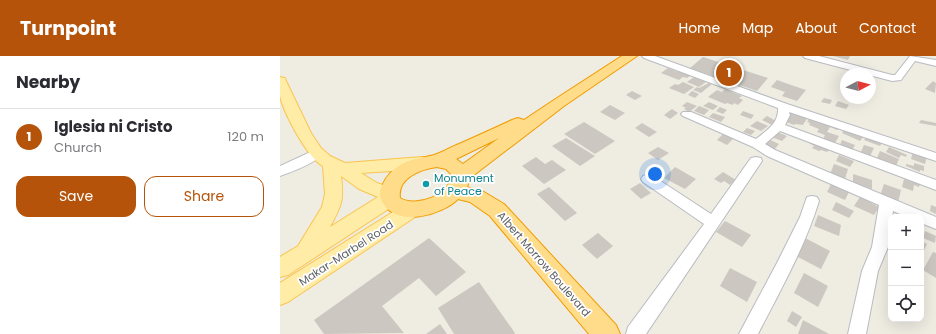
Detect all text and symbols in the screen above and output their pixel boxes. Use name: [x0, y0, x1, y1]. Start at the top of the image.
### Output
text: Turnpoint: [20, 15, 116, 42]
text: Home: [678, 18, 720, 38]
text: Map: [742, 18, 773, 38]
text: About: [795, 18, 837, 38]
text: Contact: [859, 18, 916, 38]
pin: 1: [716, 58, 742, 88]
north arrow: [840, 68, 876, 104]
text: Nearby: [16, 70, 80, 94]
text: Iglesia ni Cristo: [54, 116, 172, 137]
text: 1: [27, 127, 31, 146]
text: 120 m: [227, 127, 264, 146]
text: Church: [54, 138, 102, 157]
your location: [645, 164, 665, 184]
place label: Monument of Peace: [434, 170, 494, 199]
button: Save: [16, 176, 136, 217]
button: Share: [144, 176, 264, 217]
marker: Monument of Peace: [421, 179, 431, 189]
street label: Albert Morrow Boulevard: [494, 208, 594, 320]
map controls: [888, 214, 924, 322]
button: +: [888, 214, 924, 250]
street label: Makar-Marbel Road: [296, 216, 396, 290]
button: −: [888, 250, 924, 286]
button: locate: [888, 286, 924, 322]

